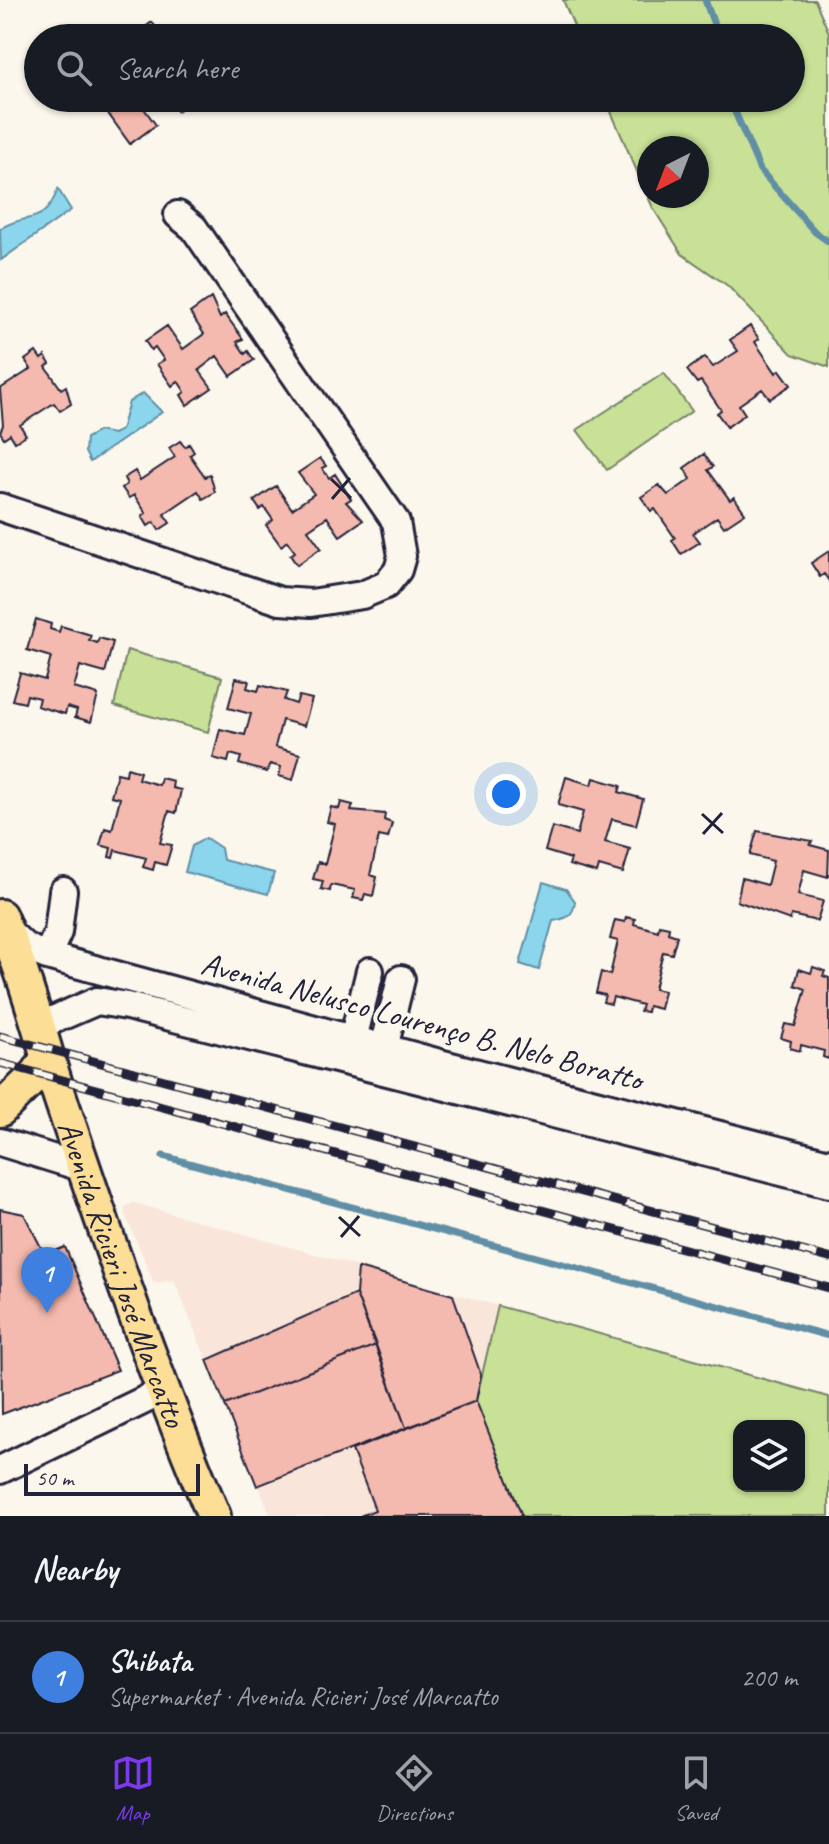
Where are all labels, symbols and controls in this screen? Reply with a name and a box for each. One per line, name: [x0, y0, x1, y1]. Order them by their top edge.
search box: [24, 24, 805, 112]
icon: search: [52, 46, 96, 90]
text: Search here: [116, 49, 238, 87]
north arrow: [637, 136, 709, 208]
your location: [486, 774, 526, 814]
street label: Avenida Nelusco Lourenço B. Nelo Boratto: [197, 943, 650, 1101]
street label: Avenida Ricieri José Marcatto: [48, 1115, 196, 1434]
pin: 1: [21, 1247, 73, 1313]
map controls: [733, 1420, 805, 1492]
button: layers: [733, 1420, 805, 1492]
scale bar: [24, 1460, 200, 1496]
text: 50 m: [36, 1464, 73, 1492]
text: Nearby: [32, 1547, 118, 1590]
text: Shibata: [108, 1642, 192, 1680]
text: 1: [52, 1661, 64, 1694]
text: 200 m: [741, 1661, 797, 1694]
text: Supermarket · Avenida Ricieri José Marcatto: [108, 1680, 498, 1713]
tab: Map: [111, 1751, 155, 1827]
tab: Directions: [376, 1751, 453, 1827]
tab: Saved: [674, 1751, 718, 1827]

